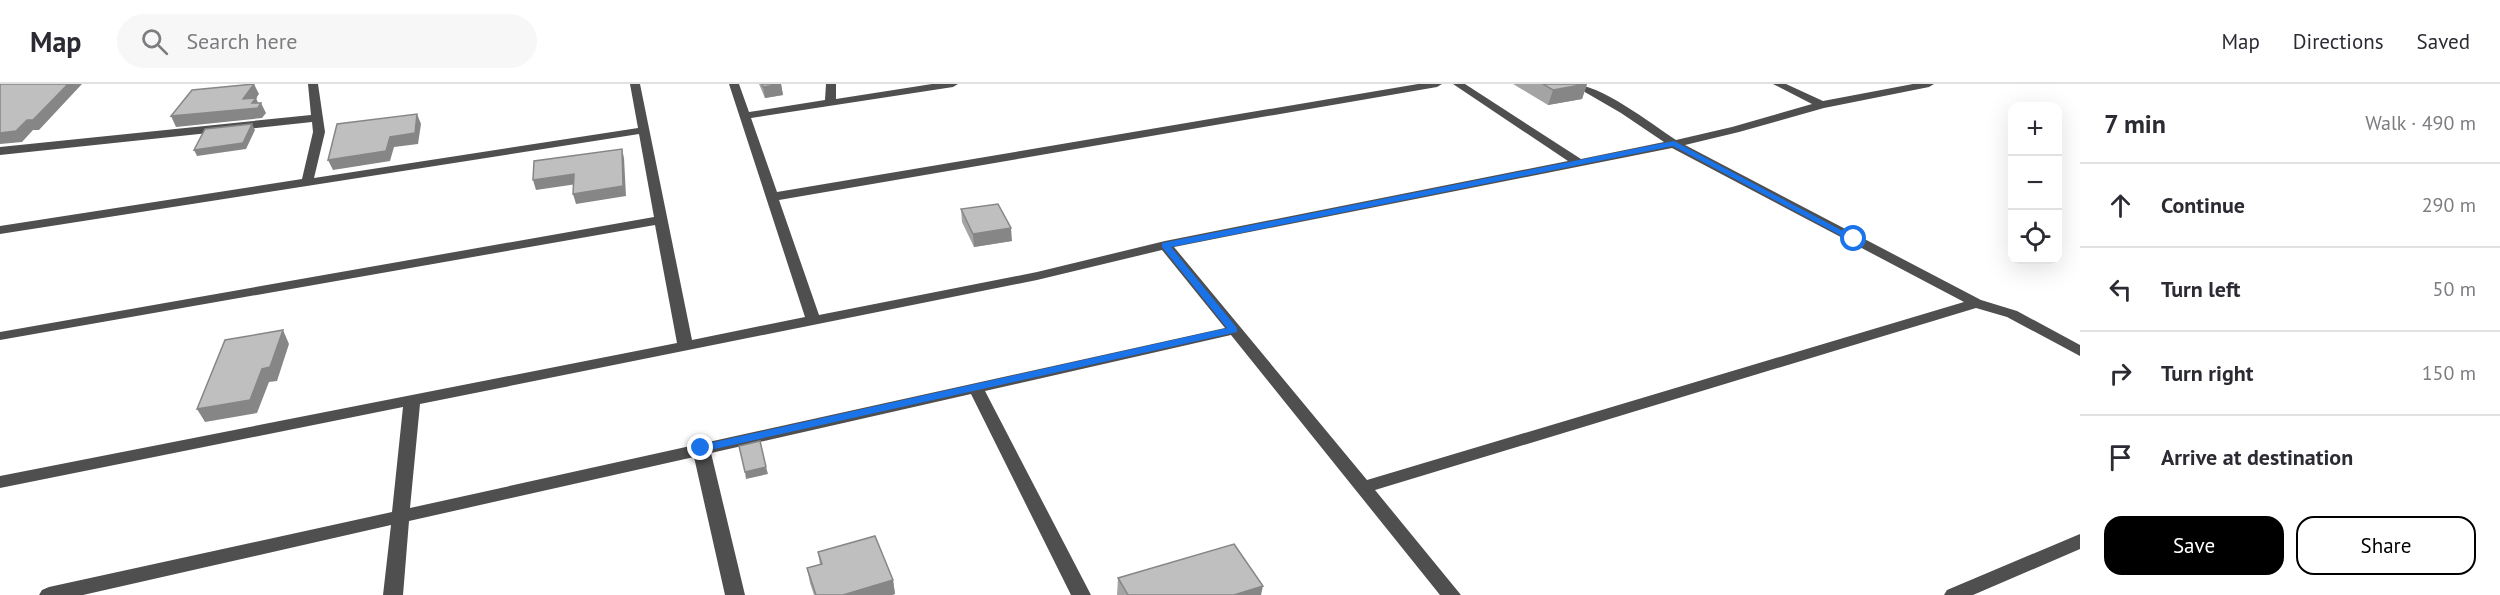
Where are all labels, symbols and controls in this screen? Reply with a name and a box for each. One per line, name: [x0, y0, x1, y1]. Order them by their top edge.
search box: [117, 14, 537, 68]
text: Map: [30, 23, 81, 60]
icon: search: [138, 25, 171, 58]
text: Search here: [186, 27, 297, 55]
text: Map: [2221, 28, 2260, 55]
text: Directions: [2293, 28, 2384, 55]
text: Saved: [2417, 28, 2470, 55]
map controls: [2008, 102, 2062, 264]
button: +: [2008, 102, 2062, 156]
text: 7 min: [2104, 107, 2166, 140]
text: Walk · 490 m: [2365, 110, 2476, 136]
button: −: [2008, 156, 2062, 210]
icon: ahead: [2104, 189, 2137, 222]
text: Continue: [2161, 191, 2245, 219]
text: 290 m: [2422, 192, 2476, 218]
button: locate: [2008, 210, 2062, 264]
route start: [1840, 225, 1866, 251]
icon: left: [2104, 273, 2137, 306]
text: Turn left: [2161, 275, 2241, 303]
text: 50 m: [2433, 276, 2476, 302]
icon: right: [2104, 357, 2137, 390]
text: Turn right: [2161, 359, 2253, 387]
text: 150 m: [2422, 360, 2476, 386]
route end: [687, 434, 713, 460]
icon: arrive: [2104, 441, 2137, 474]
text: Arrive at destination: [2161, 443, 2353, 471]
button: Save: [2104, 516, 2284, 575]
button: Share: [2296, 516, 2476, 575]

